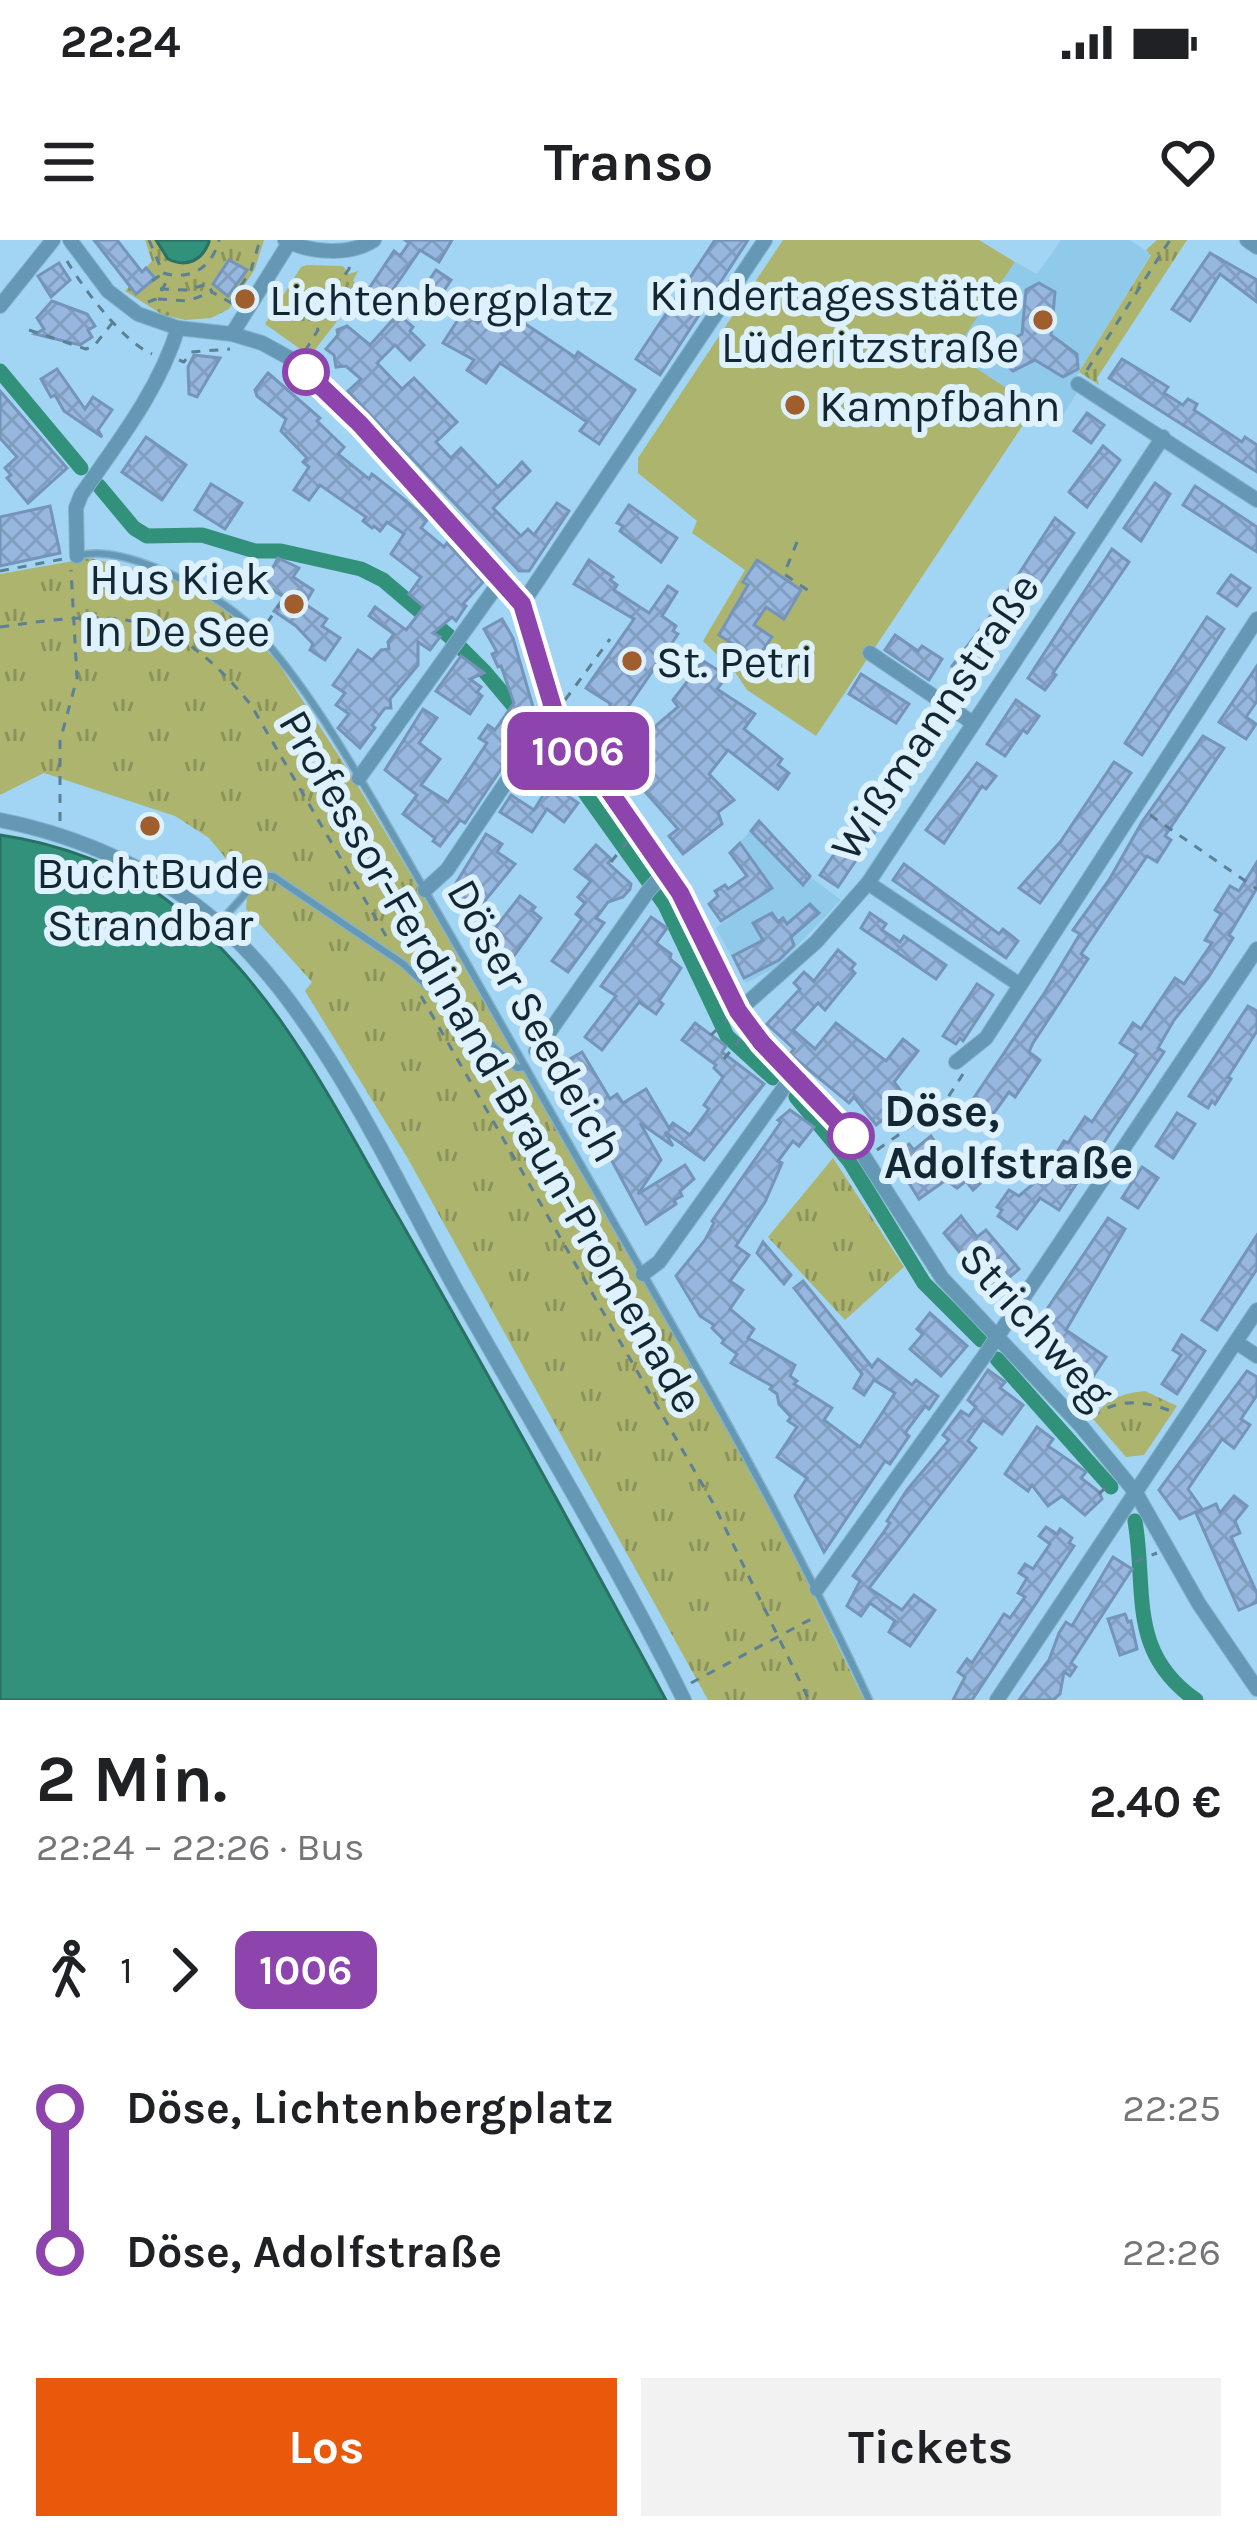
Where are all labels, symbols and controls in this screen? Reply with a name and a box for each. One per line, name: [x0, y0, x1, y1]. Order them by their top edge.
text: 22:24: [60, 16, 181, 68]
icon: menu: [36, 129, 102, 195]
icon: heart: [1155, 129, 1221, 195]
text: Transo: [544, 130, 713, 194]
place label: Kindertagesstätte Lüderitzstraße: [649, 269, 1019, 373]
place label: Lichtenbergplatz: [269, 274, 614, 327]
marker: Lichtenbergplatz: [232, 286, 258, 312]
marker: Kindertagesstätte Lüderitzstraße: [1030, 307, 1056, 333]
unlabelled marker: [284, 350, 328, 394]
place label: Kampfbahn: [819, 380, 1061, 432]
marker: Kampfbahn: [782, 392, 808, 418]
place label: Hus Kiek In De See: [83, 553, 270, 657]
street label: Wißmannstraße: [820, 563, 1050, 870]
marker: Hus Kiek In De See: [281, 591, 307, 617]
place label: St. Petri: [656, 636, 813, 688]
marker: St. Petri: [619, 648, 645, 674]
street label: Professor-Ferdinand-Braun-Promenade: [268, 701, 714, 1422]
line badge: 1006: [494, 712, 662, 790]
text: 1006: [531, 726, 625, 776]
marker: BuchtBude Strandbar: [137, 813, 163, 839]
place label: BuchtBude Strandbar: [36, 847, 264, 951]
street label: Döser Seedeich: [436, 870, 634, 1171]
place label: Döse, Adolfstraße: [884, 1085, 1133, 1189]
marker: Döse, Adolfstraße: [829, 1114, 873, 1158]
street label: Strichweg: [948, 1232, 1124, 1420]
text: 2 Min.: [36, 1740, 227, 1818]
text: 2.40 €: [1089, 1776, 1221, 1828]
text: 22:24 – 22:26 · Bus: [36, 1824, 364, 1870]
icon: walk: [36, 1937, 102, 2003]
icon: forward: [151, 1937, 217, 2003]
text: 1006: [259, 1945, 353, 1995]
text: 1: [120, 1947, 133, 1993]
text: Döse, Lichtenbergplatz: [126, 2082, 614, 2134]
text: 22:25: [1122, 2085, 1221, 2131]
text: Döse, Adolfstraße: [126, 2226, 502, 2278]
text: 22:26: [1122, 2229, 1221, 2275]
button: Los: [36, 2378, 617, 2516]
button: Tickets: [641, 2378, 1221, 2516]

